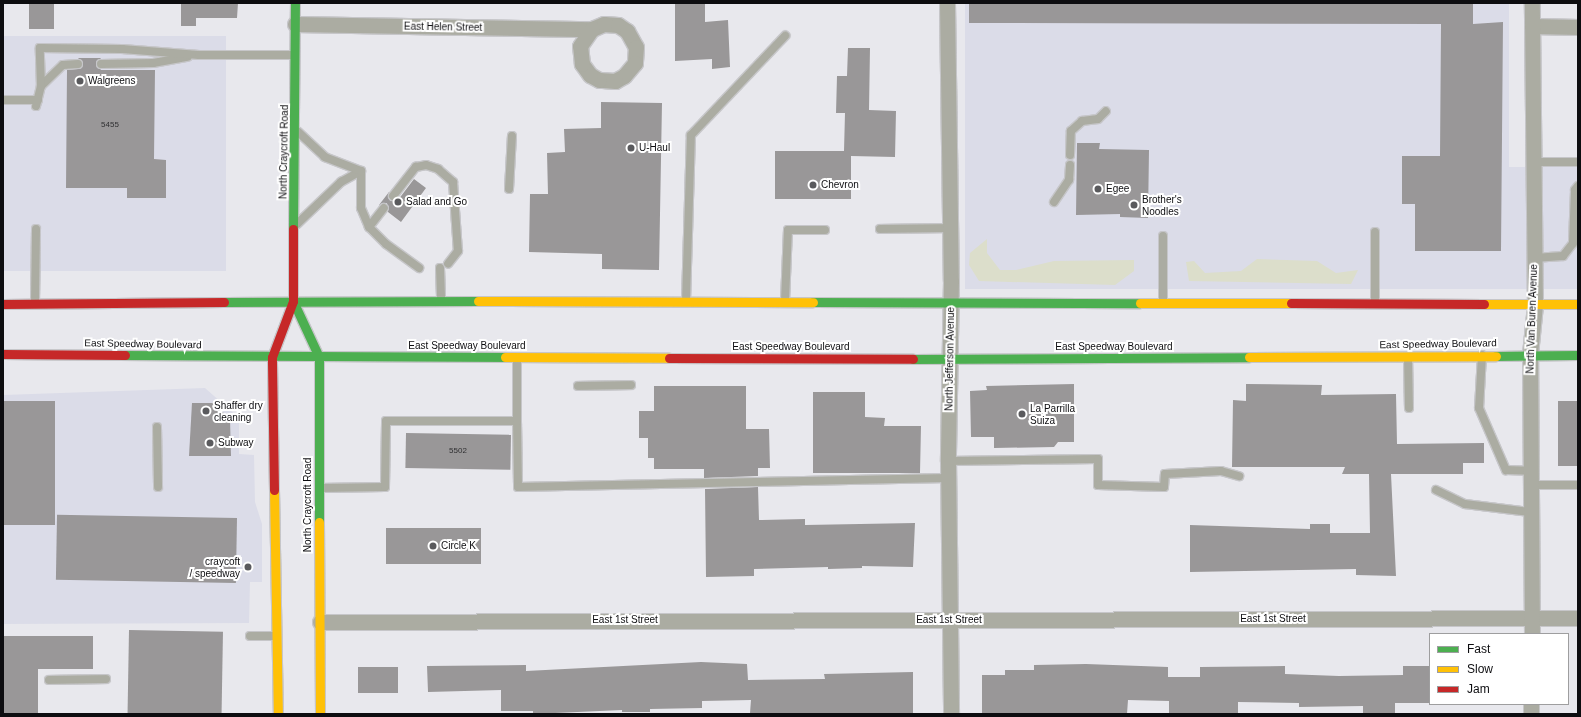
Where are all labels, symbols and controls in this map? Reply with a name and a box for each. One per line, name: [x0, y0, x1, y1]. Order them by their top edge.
street label: East Helen Street: [404, 20, 482, 34]
place label: Walgreens: [88, 75, 135, 87]
marker: Walgreens: [75, 76, 85, 86]
street label: North Craycroft Road: [277, 105, 291, 199]
house number: 5455: [101, 120, 119, 130]
place label: U-Haul: [639, 142, 670, 154]
marker: U-Haul: [626, 143, 636, 153]
place label: Chevron: [821, 179, 859, 191]
marker: Chevron: [808, 180, 818, 190]
place label: Egee: [1106, 183, 1129, 195]
marker: Egee: [1093, 184, 1103, 194]
place label: Brother's Noodles: [1142, 193, 1182, 216]
place label: Salad and Go: [406, 196, 467, 208]
marker: Salad and Go: [393, 197, 403, 207]
marker: Brother's Noodles: [1129, 200, 1139, 210]
street label: North Van Buren Avenue: [1524, 264, 1540, 374]
street label: North Jefferson Avenue: [943, 307, 957, 411]
street label: East Speedway Boulevard: [84, 337, 202, 351]
street label: East Speedway Boulevard: [1379, 337, 1497, 351]
street label: East Speedway Boulevard: [408, 340, 526, 352]
street label: East Speedway Boulevard: [732, 341, 850, 353]
street label: East Speedway Boulevard: [1055, 341, 1173, 353]
place label: Shaffer dry cleaning: [214, 399, 263, 422]
place label: La Parrilla Suiza: [1030, 402, 1075, 426]
marker: Shaffer dry cleaning: [201, 406, 211, 416]
marker: La Parrilla Suiza: [1017, 409, 1027, 419]
place label: Subway: [218, 437, 254, 449]
marker: Subway: [205, 438, 215, 448]
house number: 5502: [449, 446, 467, 456]
street label: North Craycroft Road: [302, 458, 314, 552]
place label: Circle K: [441, 540, 476, 552]
marker: Circle K: [428, 541, 438, 551]
place label: craycoft / speedway: [189, 555, 240, 578]
marker: craycoft / speedway: [243, 562, 253, 572]
street label: East 1st Street: [1240, 613, 1306, 625]
street label: East 1st Street: [592, 614, 658, 626]
street label: East 1st Street: [916, 614, 982, 626]
legend: [1429, 633, 1569, 705]
text: Fast: [1467, 642, 1490, 656]
text: Slow: [1467, 662, 1493, 676]
text: Jam: [1467, 682, 1490, 696]

